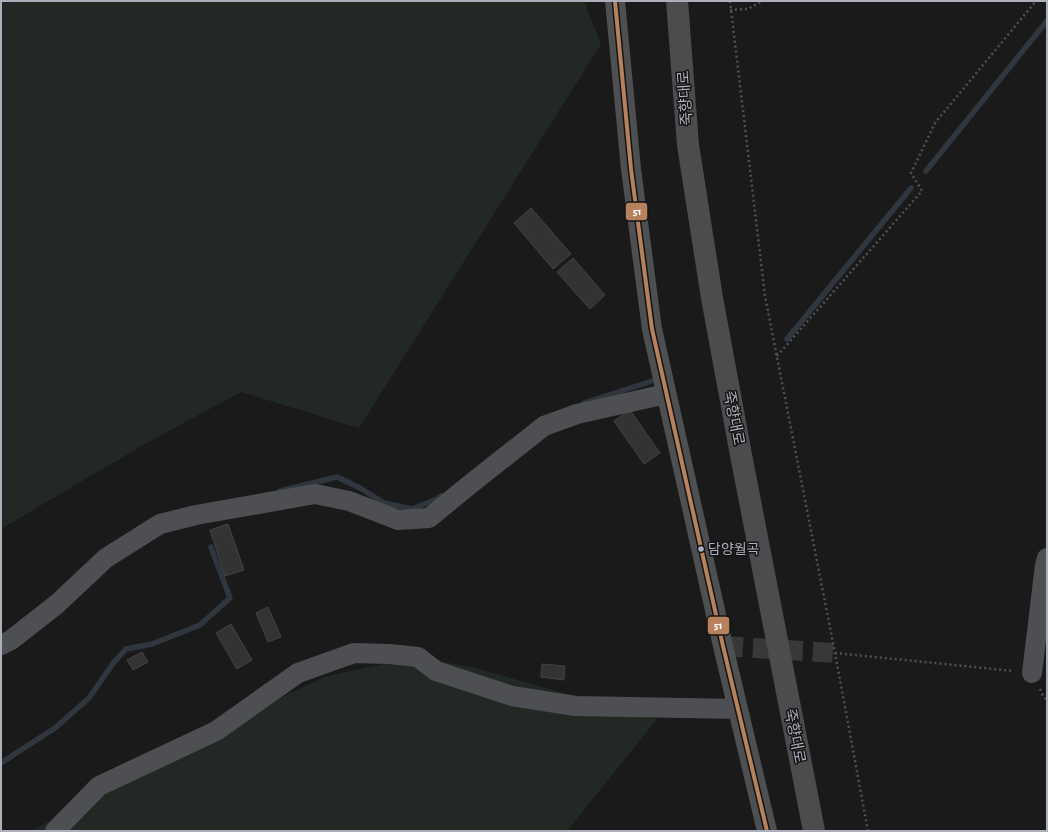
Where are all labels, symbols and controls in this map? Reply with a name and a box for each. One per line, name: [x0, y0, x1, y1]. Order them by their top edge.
street label: 죽향대로: [675, 70, 695, 126]
line badge: 51: [625, 202, 648, 221]
text: 51: [633, 206, 641, 217]
street label: 죽향대로: [721, 389, 747, 447]
place label: 담양월곡: [708, 542, 760, 557]
marker: 담양월곡: [696, 544, 706, 554]
line badge: 51: [707, 616, 730, 635]
text: 51: [714, 620, 722, 631]
street label: 죽향대로: [782, 707, 808, 765]

